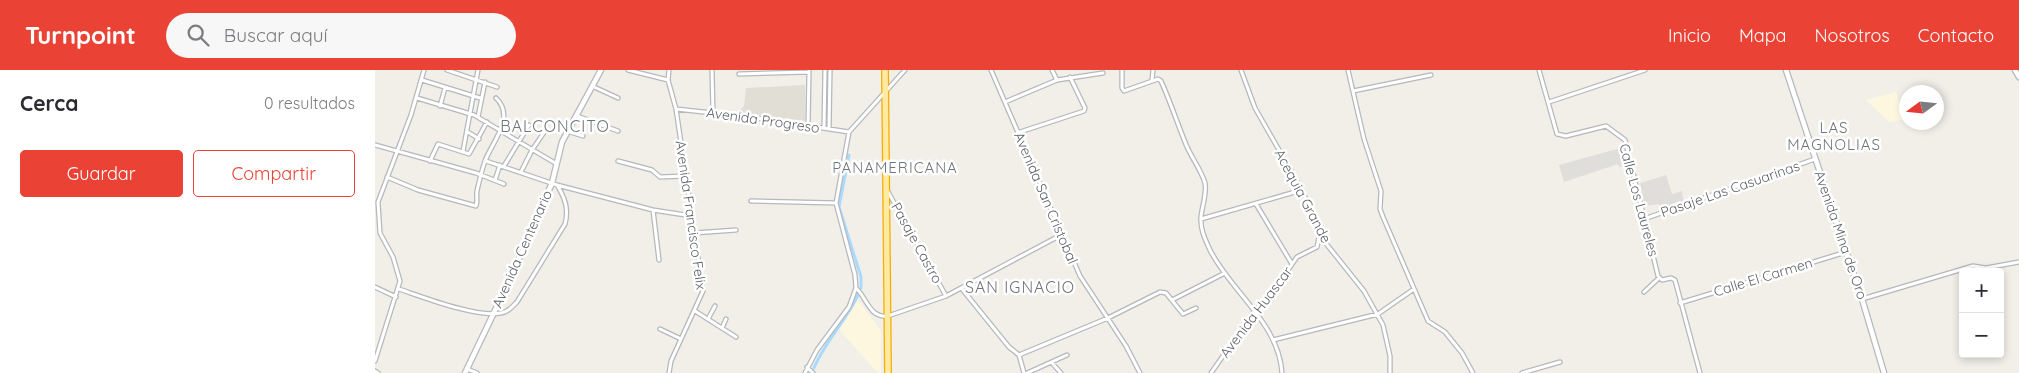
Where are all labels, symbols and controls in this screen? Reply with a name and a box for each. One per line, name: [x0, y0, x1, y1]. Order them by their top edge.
search box: [166, 13, 516, 58]
text: Turnpoint: [25, 20, 136, 50]
icon: search: [184, 21, 212, 49]
text: Buscar aquí: [224, 23, 328, 47]
text: Inicio: [1668, 24, 1711, 47]
text: Mapa: [1739, 24, 1787, 47]
text: Nosotros: [1815, 24, 1890, 47]
text: Contacto: [1918, 24, 1994, 47]
north arrow: [1899, 85, 1944, 130]
text: Cerca: [20, 90, 78, 116]
text: 0 resultados: [264, 93, 355, 113]
street label: Avenida Progreso: [705, 103, 821, 137]
district label: BALCONCITO: [500, 116, 610, 136]
district label: LAS MAGNOLIAS: [1787, 118, 1881, 154]
street label: Avenida San Cristobal: [1010, 129, 1082, 267]
street label: Avenida Francisco Felix: [672, 139, 710, 291]
street label: Calle Los Laureles: [1615, 142, 1663, 258]
street label: Acequia Grande: [1271, 146, 1335, 246]
button: Guardar: [20, 150, 183, 197]
button: Compartir: [193, 150, 355, 197]
street label: Pasaje Las Casuarinas: [1658, 157, 1802, 221]
district label: PANAMERICANA: [832, 158, 958, 177]
street label: Avenida Mina de Oro: [1810, 168, 1872, 302]
street label: Avenida Centenario: [488, 187, 556, 311]
street label: Pasaje Castro: [887, 199, 947, 287]
street label: Calle El Carmen: [1711, 253, 1815, 301]
street label: Avenida Huascar: [1216, 262, 1297, 361]
map controls: [1959, 268, 2004, 358]
button: +: [1959, 268, 2004, 313]
district label: SAN IGNACIO: [965, 277, 1075, 297]
button: −: [1959, 313, 2004, 358]

